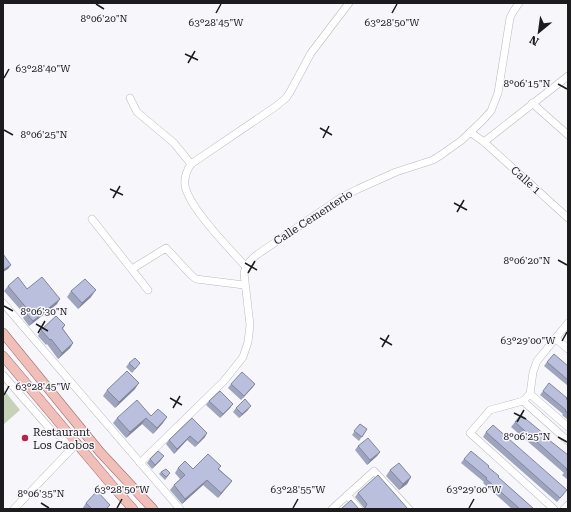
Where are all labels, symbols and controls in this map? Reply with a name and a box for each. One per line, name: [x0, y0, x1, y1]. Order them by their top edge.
north arrow: [519, 12, 559, 52]
text: 8°06'20"N: [80, 13, 128, 24]
text: 63°28'45"W: [189, 17, 244, 28]
text: 63°28'50"W: [365, 17, 420, 28]
text: N: [527, 32, 541, 48]
text: 63°28'40"W: [16, 63, 71, 74]
text: 8°06'15"N: [503, 78, 551, 89]
text: 8°06'25"N: [20, 129, 68, 140]
street label: Calle 1: [508, 164, 543, 197]
street label: Calle Cementerio: [271, 187, 355, 248]
text: 8°06'20"N: [503, 255, 551, 266]
text: 8°06'30"N: [20, 306, 68, 317]
text: 63°29'00"W: [501, 335, 556, 346]
text: 63°28'45"W: [16, 381, 71, 392]
place label: Restaurant Los Caobos: [33, 426, 94, 452]
text: 8°06'25"N: [503, 431, 551, 442]
marker: Restaurant Los Caobos: [20, 433, 30, 443]
text: 63°28'50"W: [95, 484, 150, 495]
text: 63°28'55"W: [271, 484, 326, 495]
text: 63°29'00"W: [447, 484, 502, 495]
text: 8°06'35"N: [17, 488, 65, 499]

